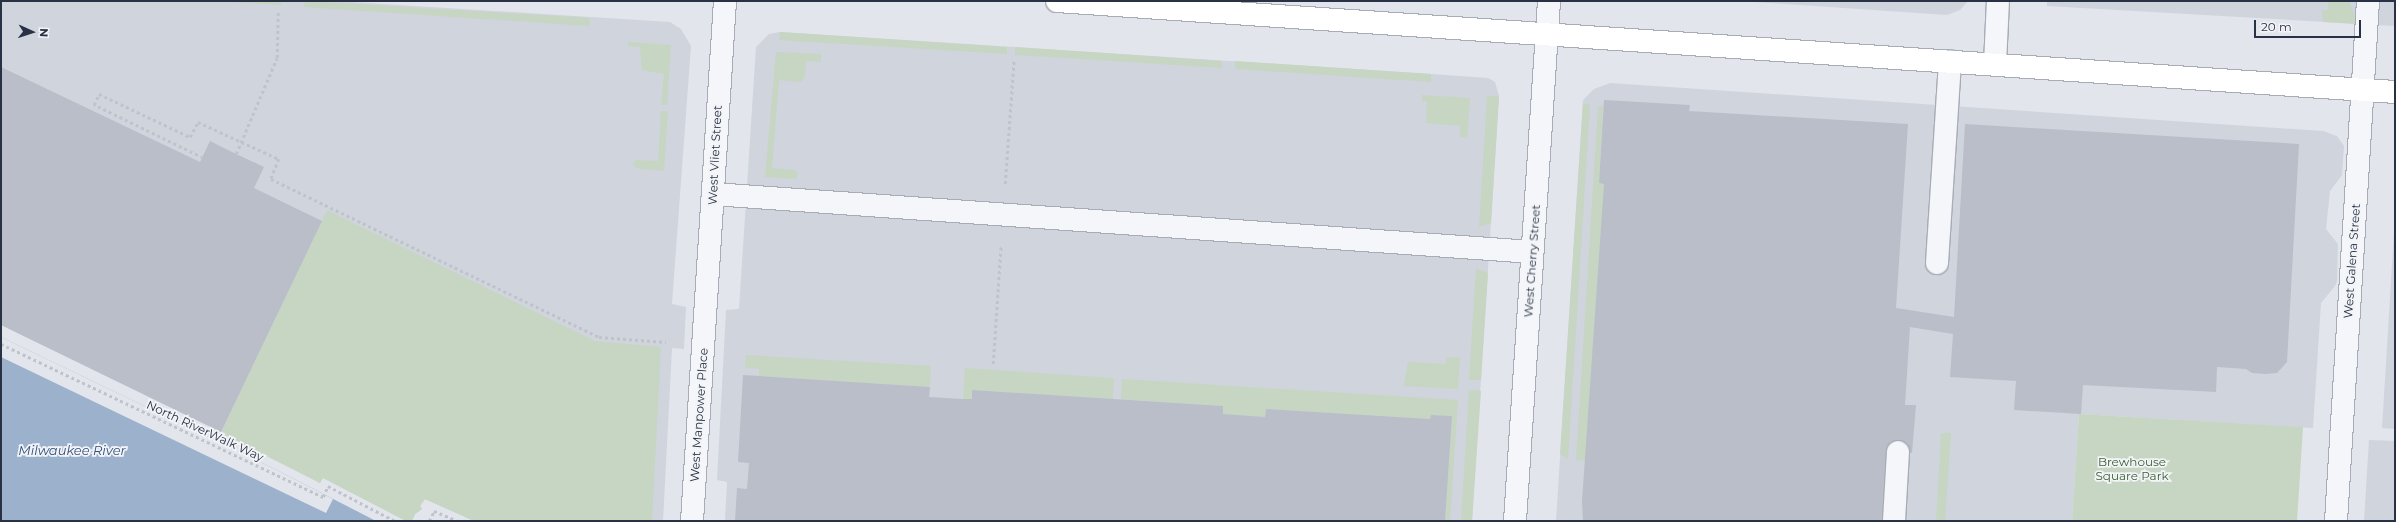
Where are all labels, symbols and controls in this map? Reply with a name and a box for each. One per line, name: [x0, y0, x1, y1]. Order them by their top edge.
north arrow: [12, 12, 52, 52]
scale bar: [2256, 12, 2363, 38]
text: 20 m: [2261, 19, 2292, 34]
text: N: [37, 28, 51, 37]
street label: West Vliet Street: [705, 105, 725, 205]
street label: West Galena Street: [2341, 203, 2363, 319]
street label: West Cherry Street: [1521, 204, 1543, 318]
street label: West Manpower Place: [687, 348, 711, 482]
street label: North RiverWalk Way: [144, 397, 266, 465]
water label: Milwaukee River: [18, 442, 126, 458]
park label: Brewhouse Square Park: [2095, 455, 2169, 483]

